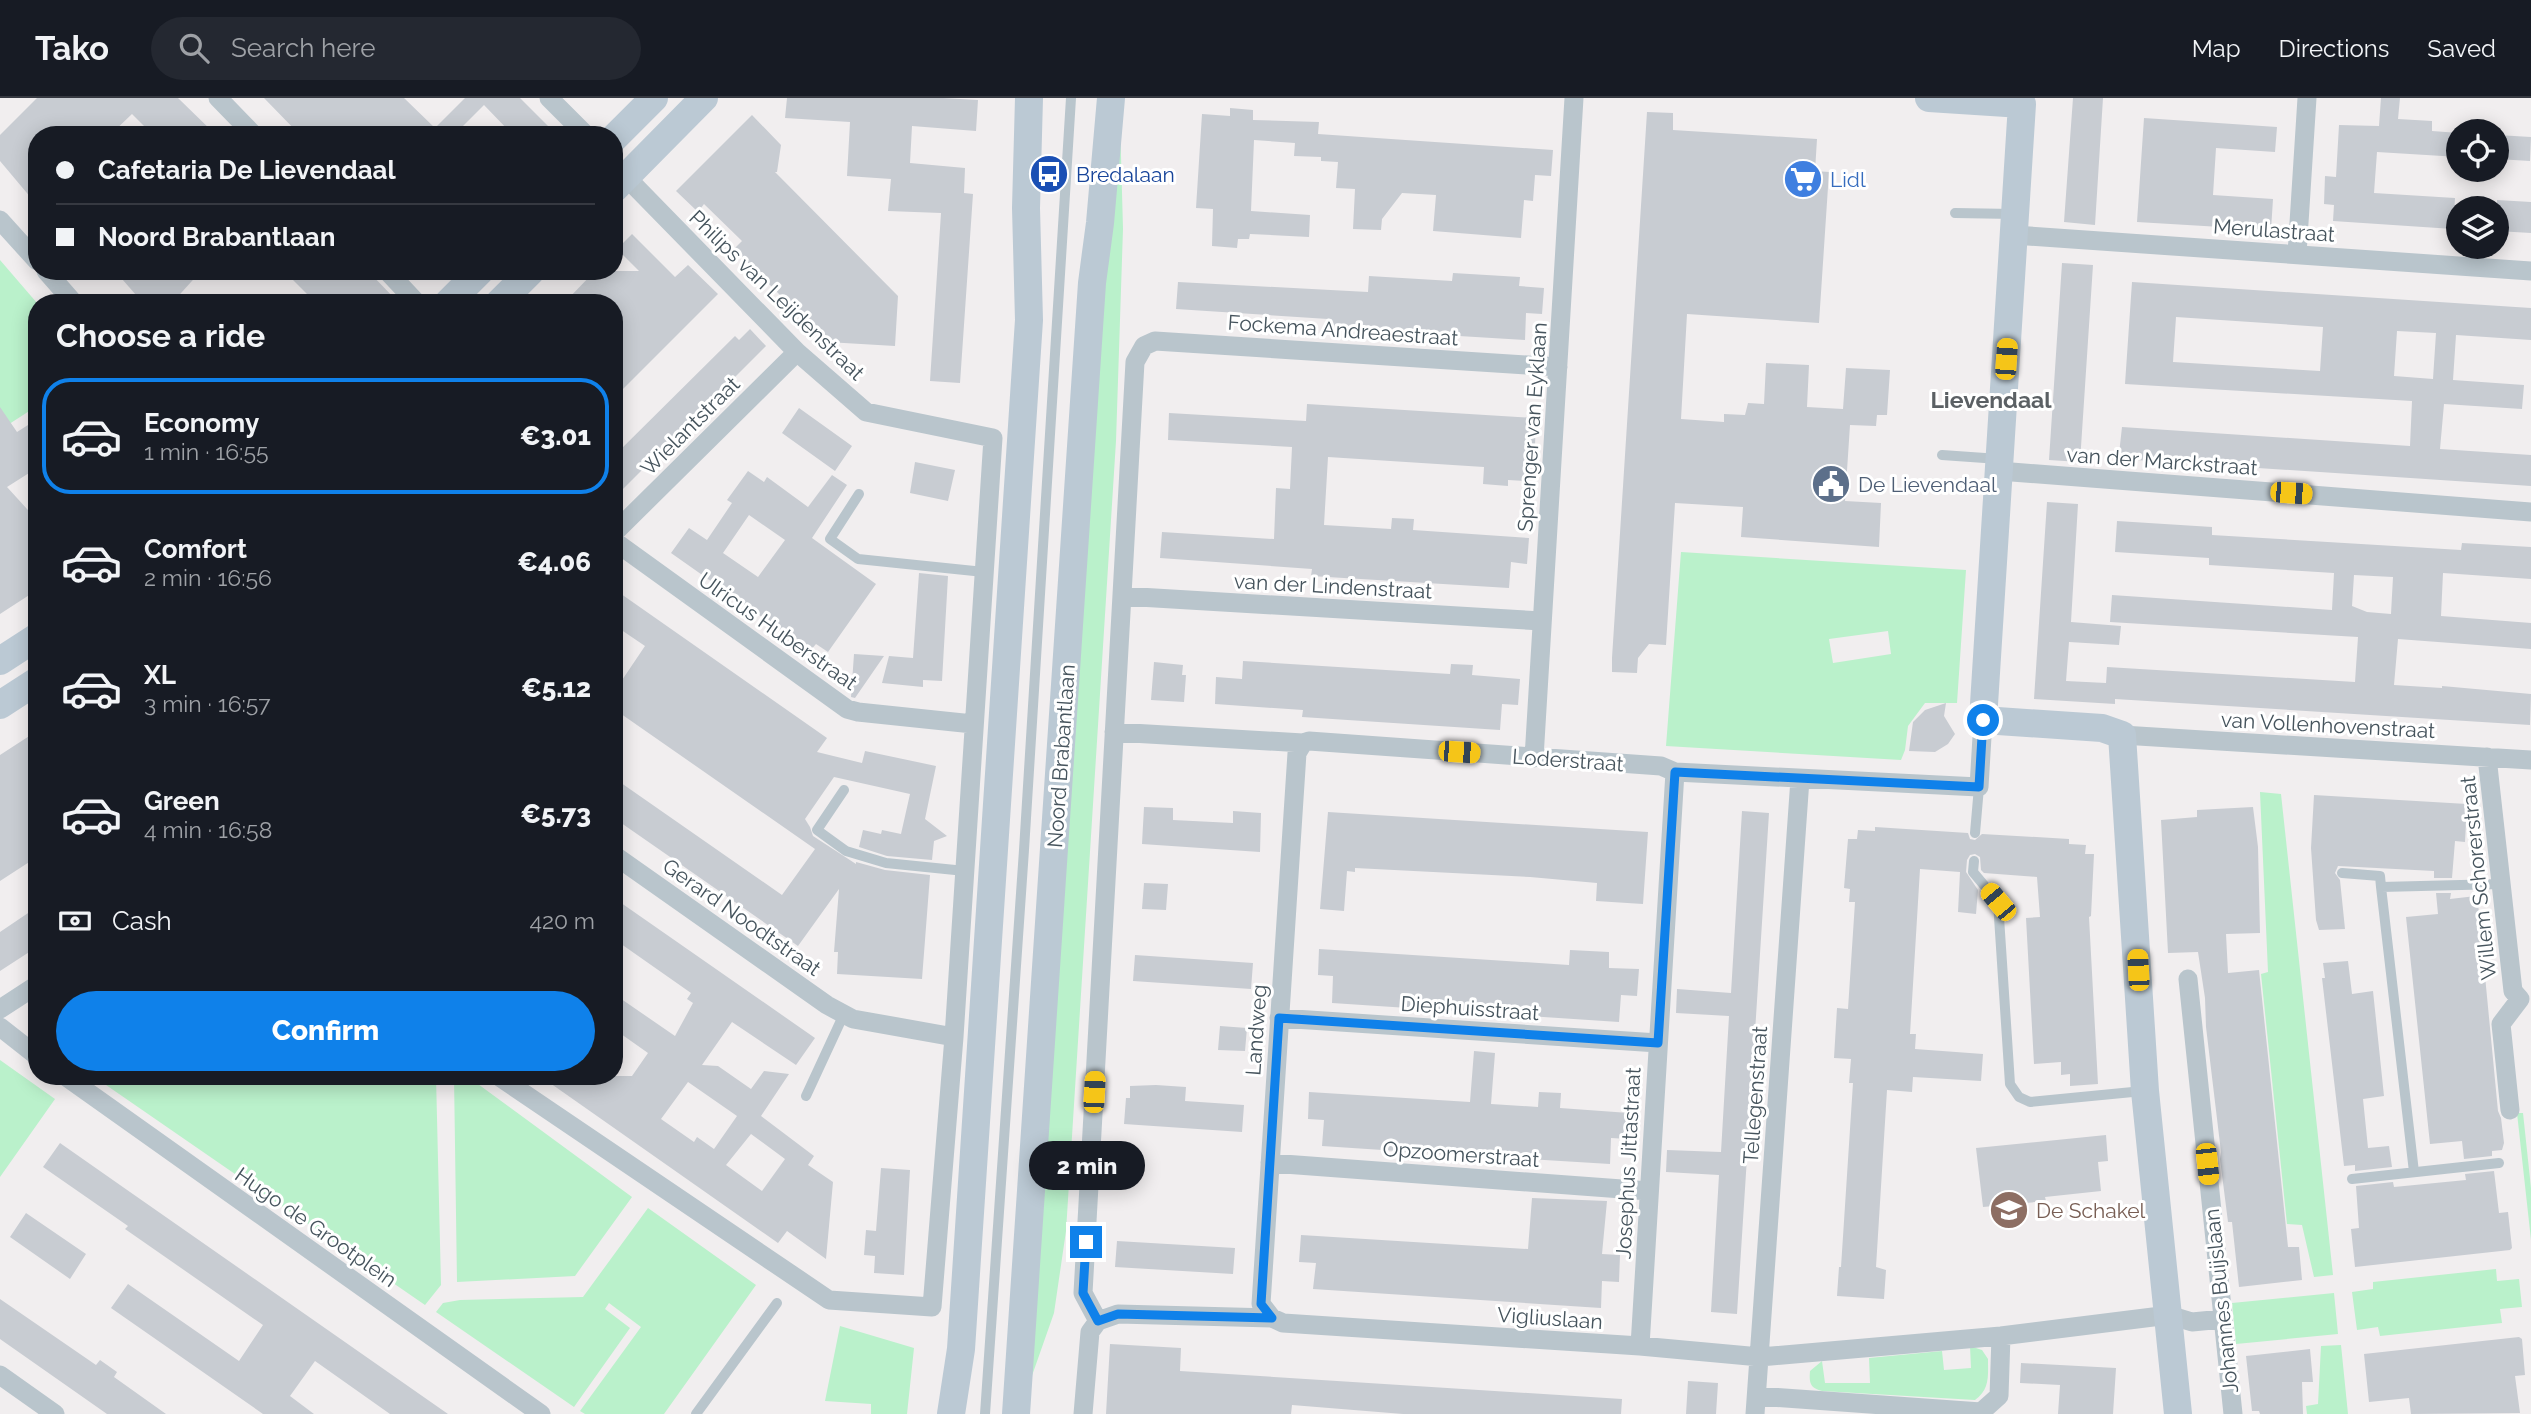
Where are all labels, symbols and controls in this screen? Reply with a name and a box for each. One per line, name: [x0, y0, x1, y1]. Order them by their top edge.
search box: [151, 17, 641, 80]
text: Tako: [35, 29, 109, 68]
icon: search: [175, 29, 213, 67]
text: Search here: [231, 33, 375, 63]
text: Map: [2192, 34, 2241, 63]
text: Directions: [2279, 34, 2389, 63]
text: Saved: [2427, 34, 2496, 63]
map controls: [2446, 119, 2509, 259]
button: locate: [2446, 119, 2509, 182]
bus stop icon: Bredalaan: [1028, 153, 1070, 195]
text: Cafetaria De Lievendaal: [98, 155, 396, 185]
supermarket icon: Lidl: [1782, 158, 1824, 200]
place label: Bredalaan: [1076, 162, 1175, 187]
place label: Lidl: [1830, 167, 1866, 192]
button: layers: [2446, 196, 2509, 259]
street label: Philips van Leijdenstraat: [684, 205, 870, 385]
street label: Merulastraat: [2212, 213, 2336, 247]
text: Noord Brabantlaan: [98, 222, 335, 252]
street label: Fockema Andreaestraat: [1227, 309, 1459, 351]
text: Choose a ride: [56, 317, 265, 354]
street label: Sprenger van Eyklaan: [1512, 321, 1552, 533]
car: [1995, 337, 2018, 381]
street label: Wielantstraat: [635, 371, 745, 481]
district label: Lievendaal: [1930, 386, 2052, 413]
icon: car: [60, 405, 123, 468]
text: Economy: [144, 408, 259, 438]
text: €3.01: [520, 421, 591, 451]
text: 1 min · 16:55: [144, 438, 268, 465]
street label: van der Marckstraat: [2066, 442, 2258, 480]
public building icon: De Lievendaal: [1810, 463, 1852, 505]
place label: De Lievendaal: [1858, 472, 1997, 497]
car: [2270, 481, 2313, 505]
icon: car: [60, 531, 123, 594]
text: Comfort: [144, 534, 247, 564]
text: €4.06: [517, 547, 591, 577]
text: 2 min · 16:56: [144, 564, 272, 591]
street label: Ulricus Huberstraat: [694, 567, 862, 695]
street label: van der Lindenstraat: [1233, 568, 1433, 604]
icon: car: [60, 657, 123, 720]
text: XL: [144, 660, 176, 690]
street label: Noord Brabantlaan: [1042, 664, 1080, 848]
text: €5.12: [521, 673, 591, 703]
text: 3 min · 16:57: [144, 690, 271, 717]
route start: [1967, 704, 1999, 736]
street label: van Vollenhovenstraat: [2220, 707, 2436, 743]
car: [1438, 740, 1481, 764]
street label: Loderstraat: [1511, 744, 1625, 776]
street label: Willem Schorerstraat: [2455, 775, 2501, 981]
icon: car: [60, 783, 123, 846]
text: Green: [144, 786, 220, 816]
text: €5.73: [520, 799, 591, 829]
text: 4 min · 16:58: [144, 816, 272, 843]
street label: Gerard Noodtstraat: [658, 853, 826, 981]
car: [1977, 879, 2020, 925]
icon: cash: [56, 902, 94, 940]
text: Cash: [112, 906, 172, 936]
text: 420 m: [529, 907, 595, 934]
car: [2127, 948, 2150, 992]
street label: Landweg: [1240, 984, 1272, 1076]
button: Confirm: [56, 991, 595, 1071]
street label: Diephuisstraat: [1400, 991, 1540, 1025]
street label: Tellegenstraat: [1738, 1025, 1772, 1165]
street label: Josephus Jittastraat: [1610, 1066, 1646, 1260]
car: [1083, 1070, 1106, 1114]
street label: Opzoomerstraat: [1382, 1136, 1540, 1172]
callout: 2 min: [1028, 1140, 1144, 1190]
car: [2195, 1142, 2220, 1186]
text: 2 min: [1057, 1152, 1117, 1179]
street label: Hugo de Grootplein: [230, 1162, 402, 1292]
school or university icon: De Schakel: [1988, 1189, 2030, 1231]
place label: De Schakel: [2036, 1198, 2146, 1223]
street label: Johannes Buijslaan: [2199, 1208, 2243, 1394]
route end: [1070, 1226, 1102, 1258]
street label: Vigliuslaan: [1496, 1302, 1604, 1334]

